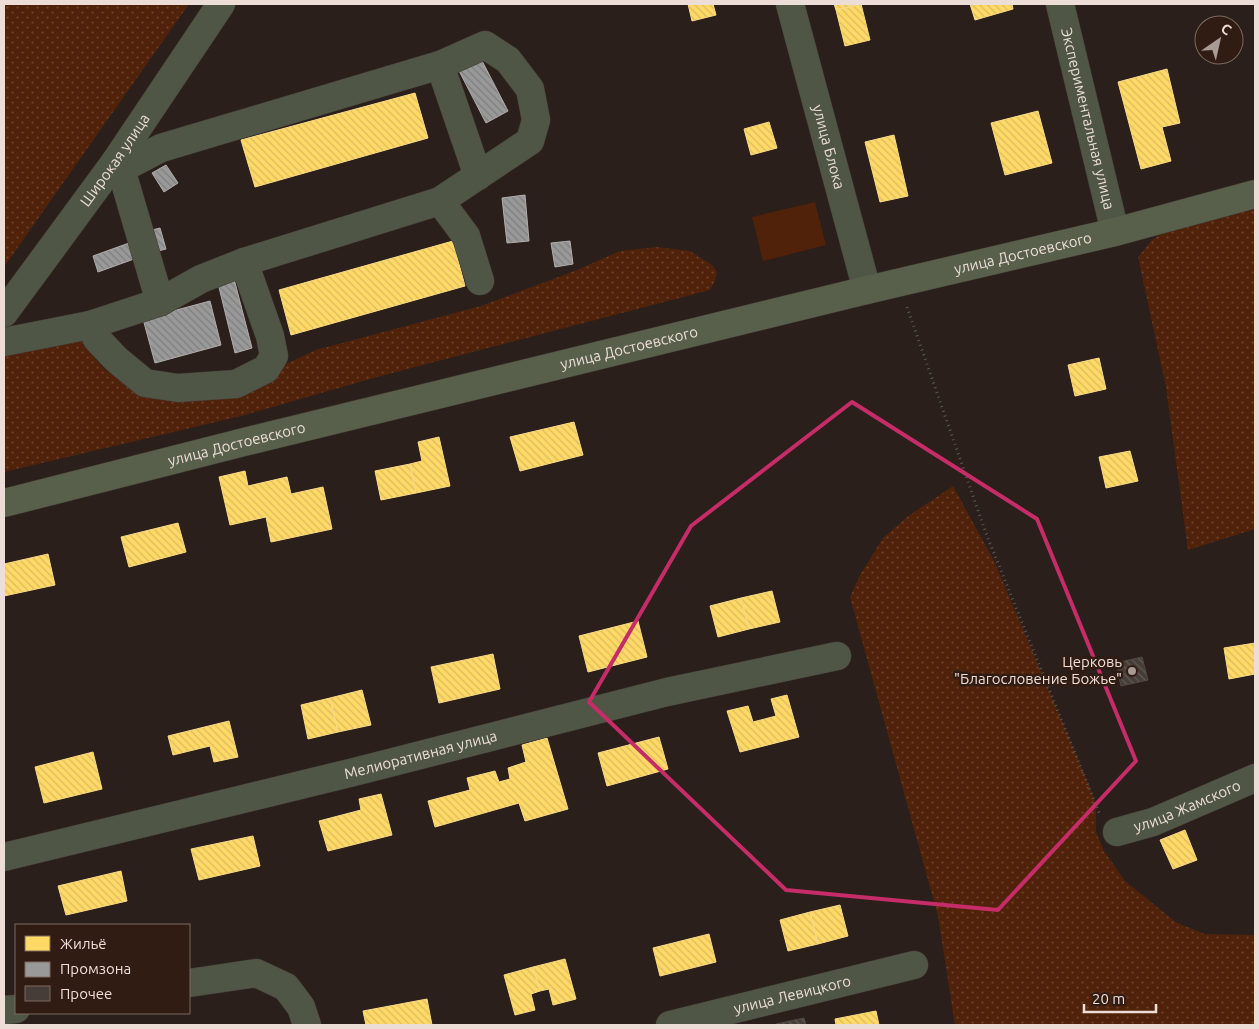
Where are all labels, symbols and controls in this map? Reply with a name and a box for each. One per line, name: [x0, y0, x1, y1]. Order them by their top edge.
north arrow: [1194, 15, 1244, 65]
text: С: [1218, 20, 1234, 38]
street label: Экспериментальная улица: [1058, 26, 1118, 211]
street label: улица Блока: [809, 103, 848, 191]
street label: Широкая улица: [76, 110, 153, 209]
street label: улица Достоевского: [952, 229, 1093, 277]
street label: улица Достоевского: [558, 323, 699, 373]
street label: улица Достоевского: [166, 418, 307, 469]
place label: Церковь "Благословение Божье": [954, 653, 1122, 687]
marker: Церковь "Благословение Божье": [1126, 665, 1138, 677]
street label: Мелиоративная улица: [342, 727, 499, 782]
street label: улица Жамского: [1132, 776, 1243, 835]
legend: [15, 924, 190, 1014]
text: Жильё: [60, 935, 107, 952]
text: Промзона: [60, 960, 131, 977]
street label: улица Левицкого: [732, 972, 853, 1017]
scale bar: [1084, 982, 1156, 1014]
text: Прочее: [60, 985, 112, 1002]
text: 20 m: [1092, 990, 1125, 1007]

